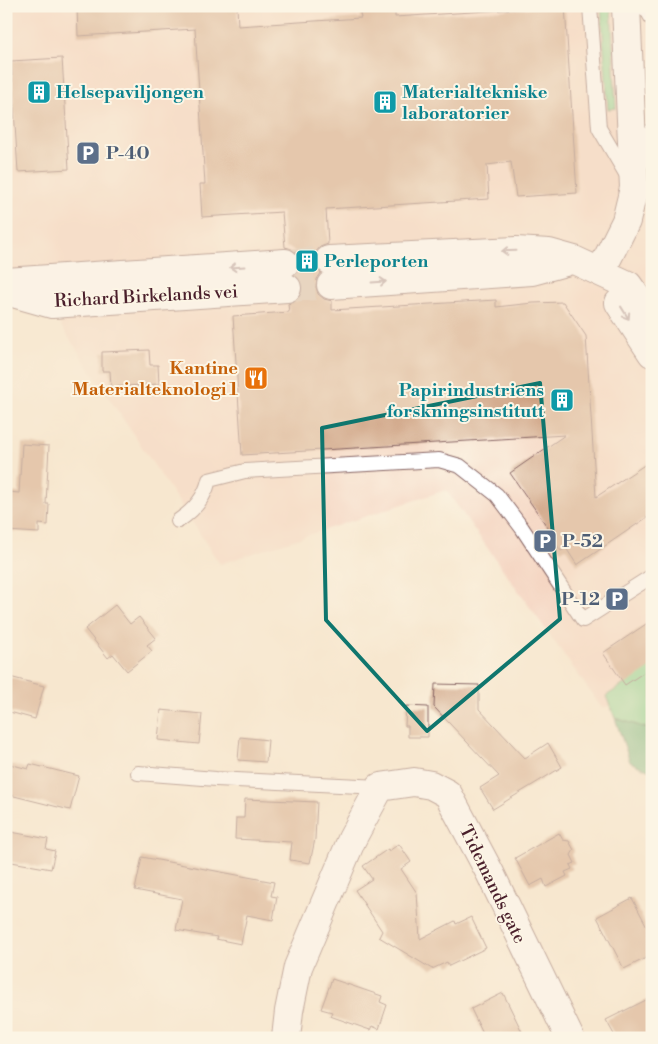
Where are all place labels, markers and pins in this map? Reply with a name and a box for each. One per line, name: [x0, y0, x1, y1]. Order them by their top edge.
building icon: Helsepaviljongen: [26, 79, 52, 105]
place label: Helsepaviljongen: [56, 81, 204, 104]
place label: Materialtekniske laboratorier: [402, 81, 548, 125]
building icon: Materialtekniske laboratorier: [372, 89, 398, 115]
parking icon: P-40: [75, 140, 101, 166]
place label: P-40: [106, 142, 150, 165]
building icon: Perleporten: [294, 248, 320, 274]
place label: Perleporten: [324, 250, 428, 273]
place label: Kantine Materialteknologi 1: [72, 357, 238, 401]
restaurant icon: Kantine Materialteknologi 1: [243, 365, 269, 391]
place label: Papirindustriens forskningsinstitutt: [387, 379, 545, 423]
building icon: Papirindustriens forskningsinstitutt: [549, 387, 575, 413]
parking icon: P-52: [532, 528, 558, 554]
place label: P-52: [562, 530, 603, 553]
parking icon: P-12: [604, 586, 630, 612]
place label: P-12: [561, 588, 600, 611]

